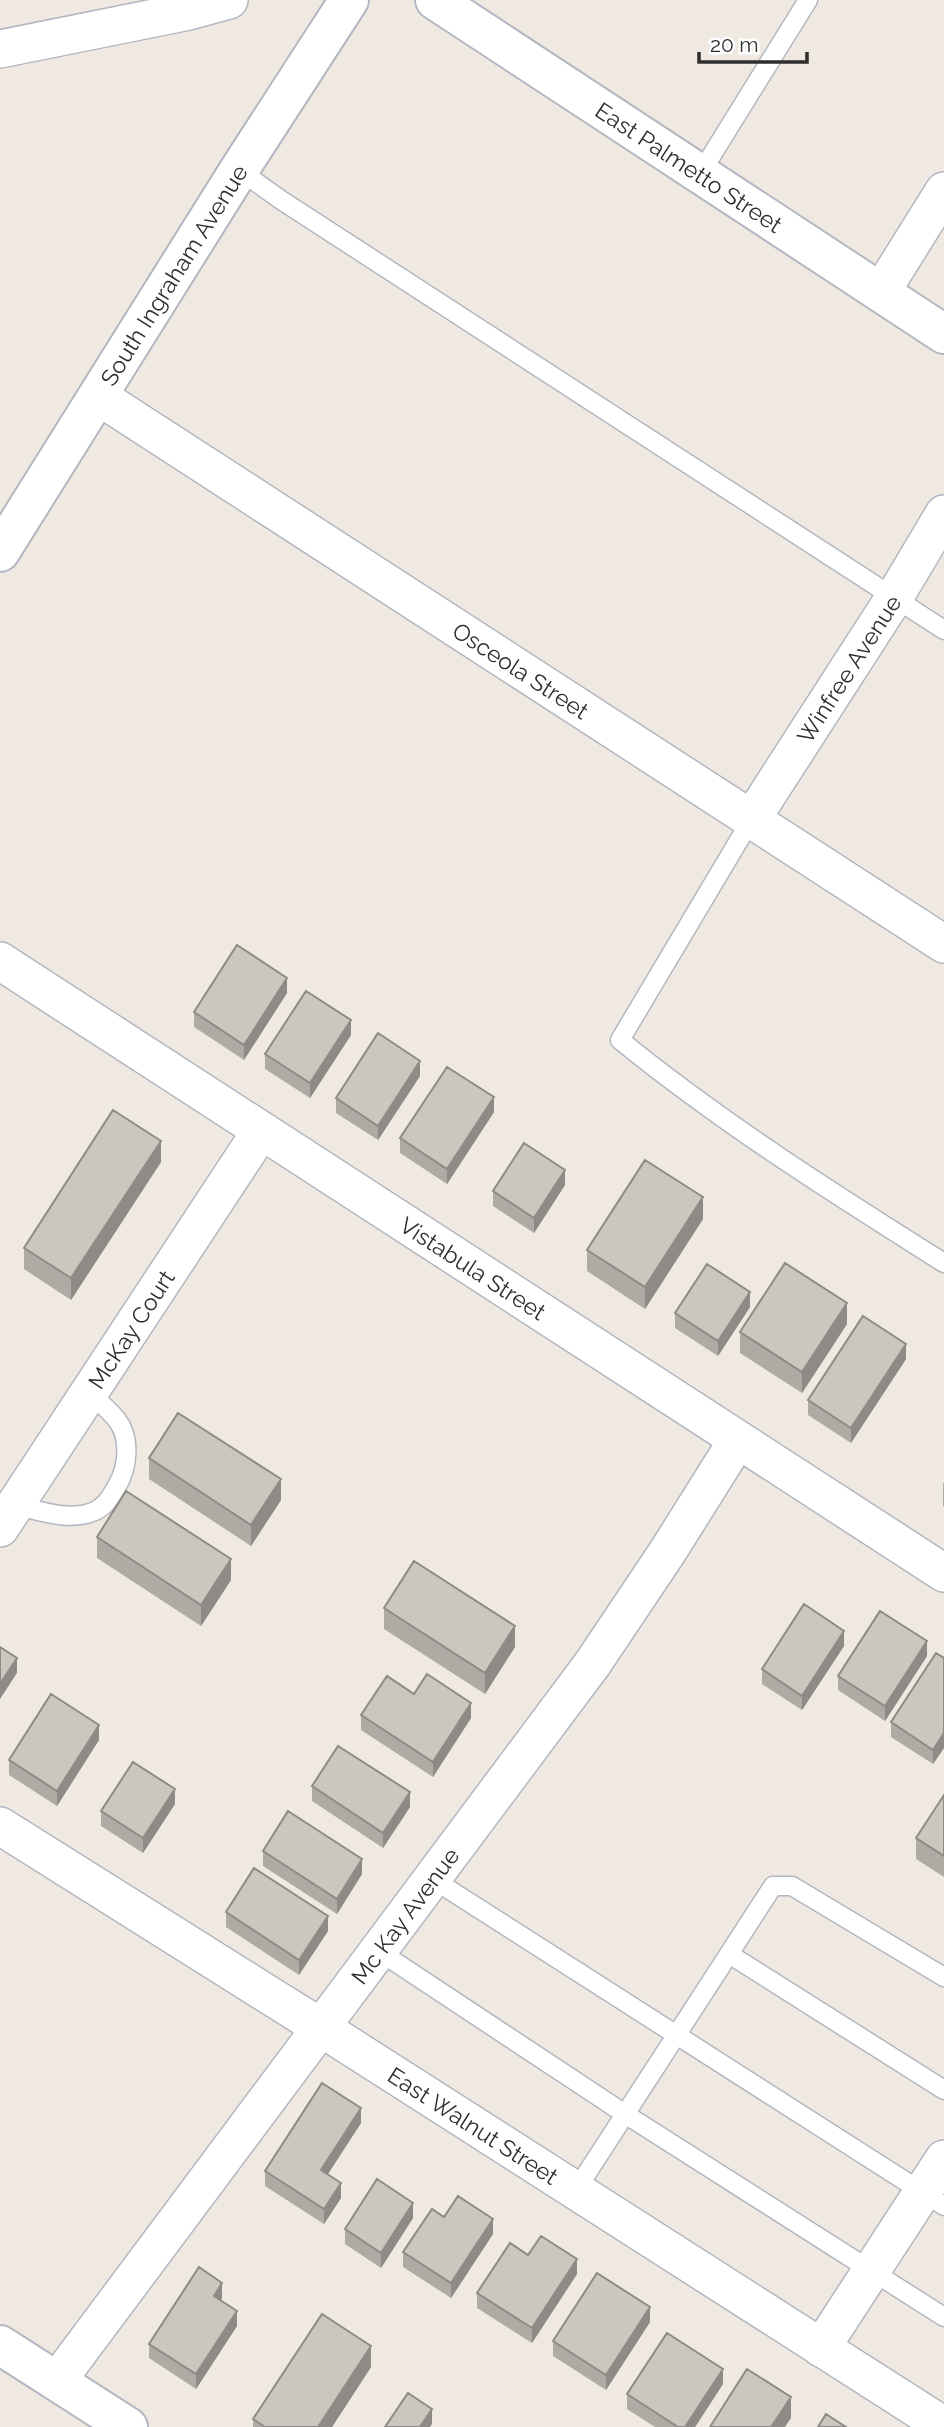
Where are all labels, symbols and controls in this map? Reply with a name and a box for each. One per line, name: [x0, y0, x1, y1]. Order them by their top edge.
scale bar: [699, 21, 808, 65]
text: 20 m: [710, 32, 758, 57]
street label: East Palmetto Street: [591, 96, 788, 238]
street label: South Ingraham Avenue: [94, 159, 253, 390]
street label: Winfree Avenue: [791, 590, 906, 748]
street label: Osceola Street: [448, 616, 594, 724]
street label: Vistabula Street: [395, 1211, 551, 1325]
street label: McKay Court: [82, 1265, 180, 1393]
street label: Mc Kay Avenue: [345, 1842, 464, 1989]
street label: East Walnut Street: [383, 2061, 564, 2190]

